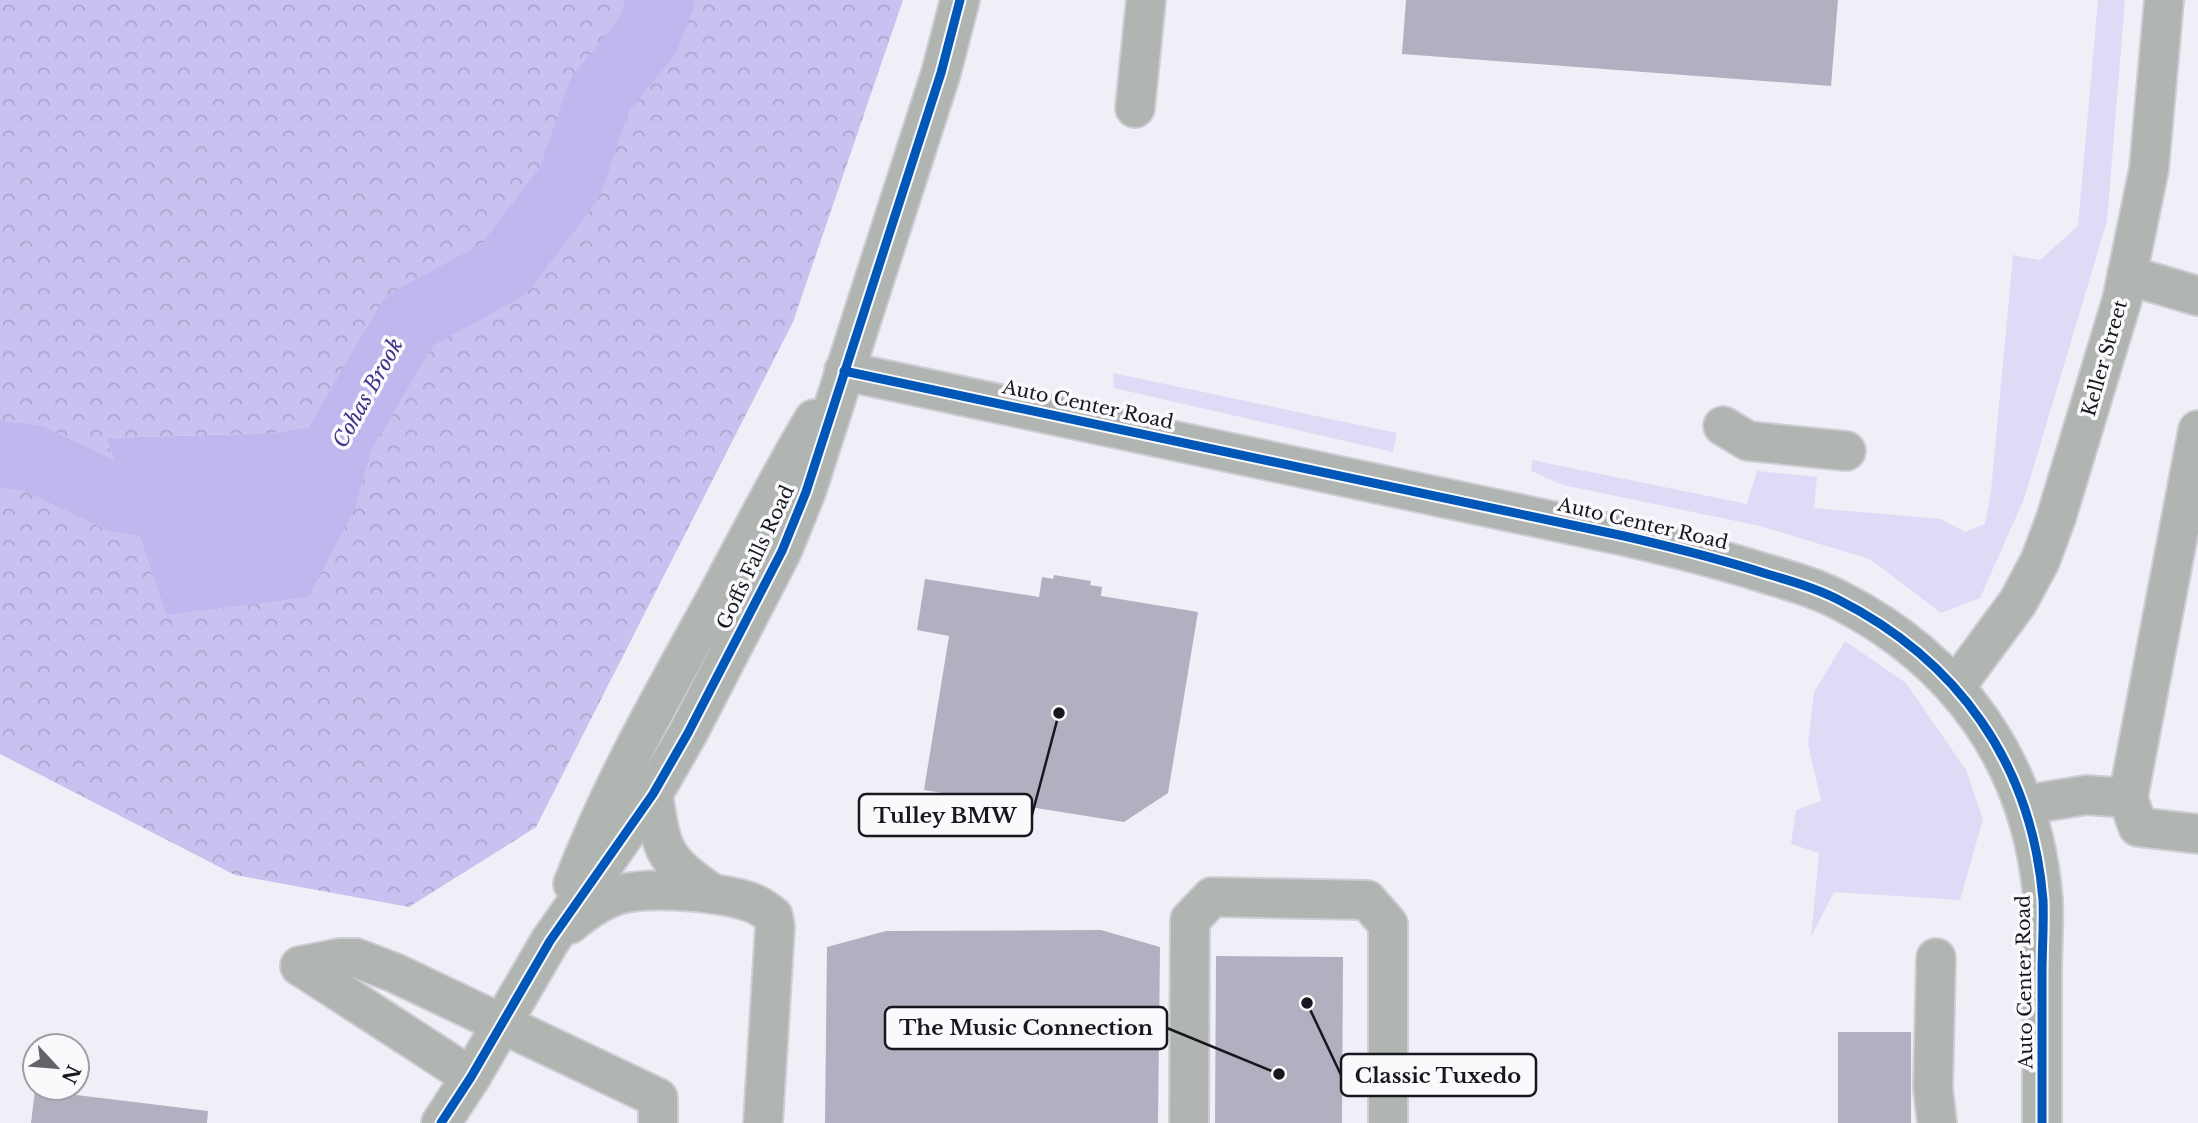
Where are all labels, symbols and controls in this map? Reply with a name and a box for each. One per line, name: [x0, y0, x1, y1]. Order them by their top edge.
street label: Keller Street: [2077, 297, 2132, 419]
water label: Cohas Brook: [327, 334, 409, 452]
street label: Auto Center Road: [999, 375, 1176, 434]
street label: Goffs Falls Road: [712, 481, 799, 633]
street label: Auto Center Road: [1555, 492, 1730, 554]
callout: Tulley BMW: [859, 794, 1032, 836]
text: Tulley BMW: [873, 803, 1018, 829]
street label: Auto Center Road: [2011, 895, 2038, 1070]
callout: The Music Connection: [885, 1007, 1167, 1049]
text: The Music Connection: [899, 1015, 1153, 1041]
north arrow: [21, 1032, 91, 1102]
callout: Classic Tuxedo: [1341, 1054, 1536, 1096]
text: N: [57, 1061, 85, 1087]
text: Classic Tuxedo: [1355, 1063, 1521, 1089]

